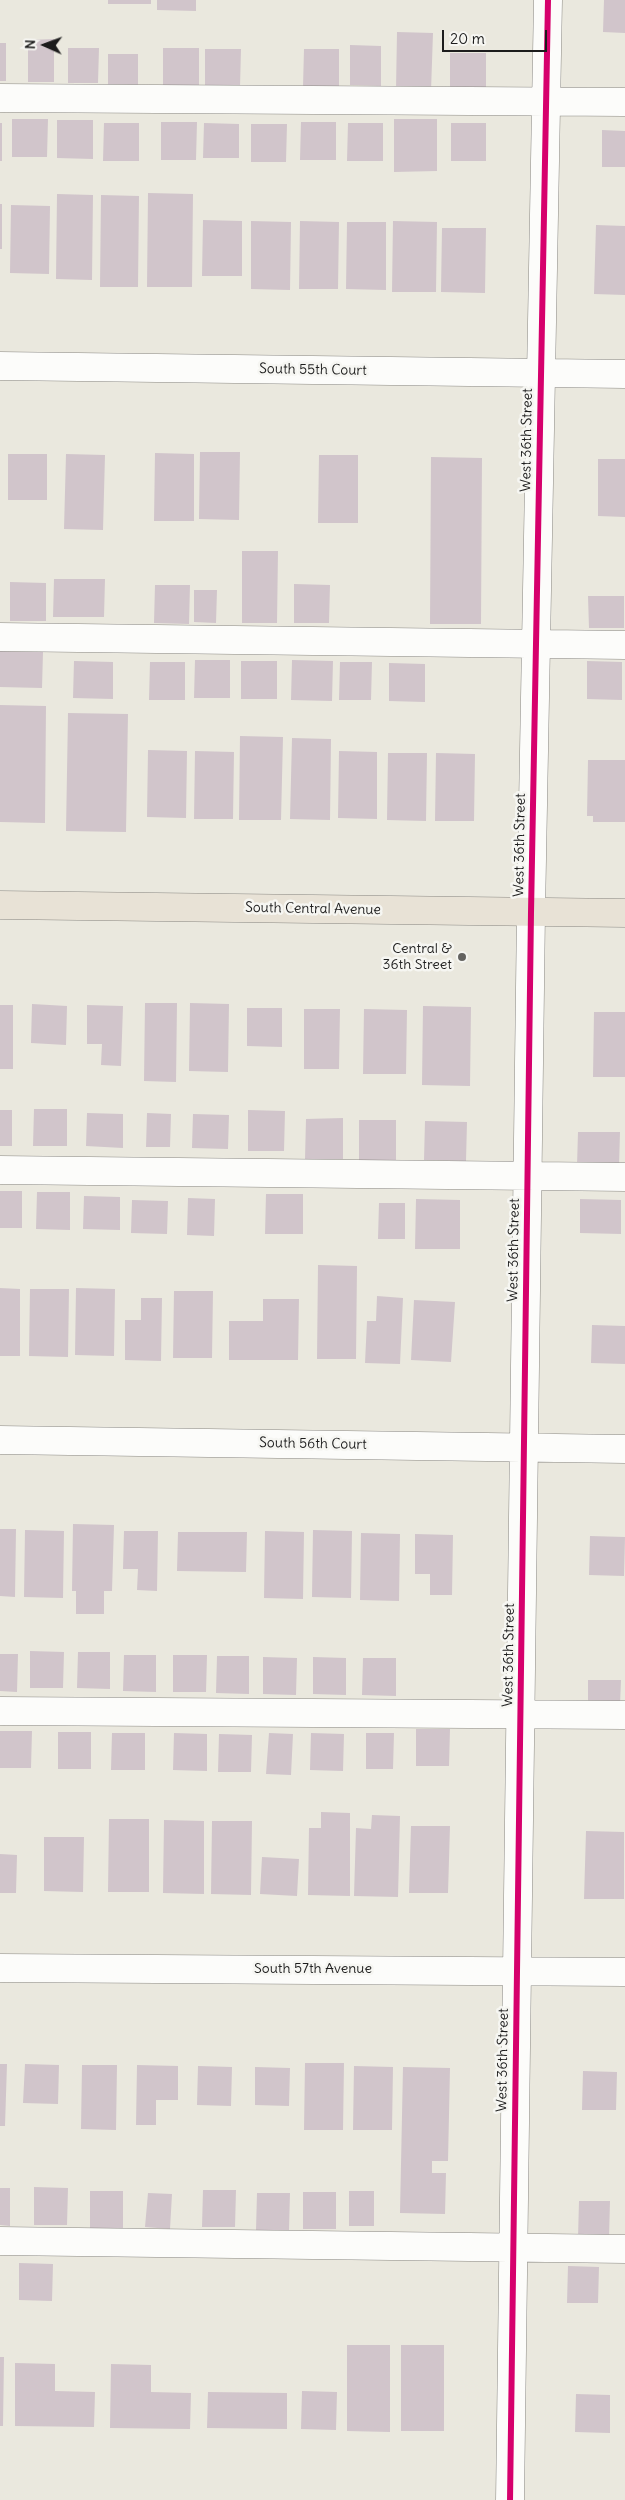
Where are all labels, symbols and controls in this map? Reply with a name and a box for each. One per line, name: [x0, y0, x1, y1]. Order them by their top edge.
north arrow: [20, 20, 70, 70]
scale bar: [445, 20, 550, 52]
text: 20 m: [450, 29, 485, 48]
text: N: [21, 39, 39, 50]
street label: South 55th Court: [259, 361, 367, 379]
street label: West 36th Street: [518, 388, 536, 492]
street label: West 36th Street: [511, 793, 529, 897]
street label: South Central Avenue: [245, 899, 381, 919]
place label: Central & 36th Street: [382, 941, 452, 974]
marker: Central & 36th Street: [456, 951, 468, 963]
street label: West 36th Street: [505, 1198, 523, 1302]
street label: South 56th Court: [259, 1435, 367, 1453]
street label: West 36th Street: [500, 1603, 518, 1707]
street label: South 57th Avenue: [254, 1961, 372, 1977]
street label: West 36th Street: [494, 2008, 512, 2112]

